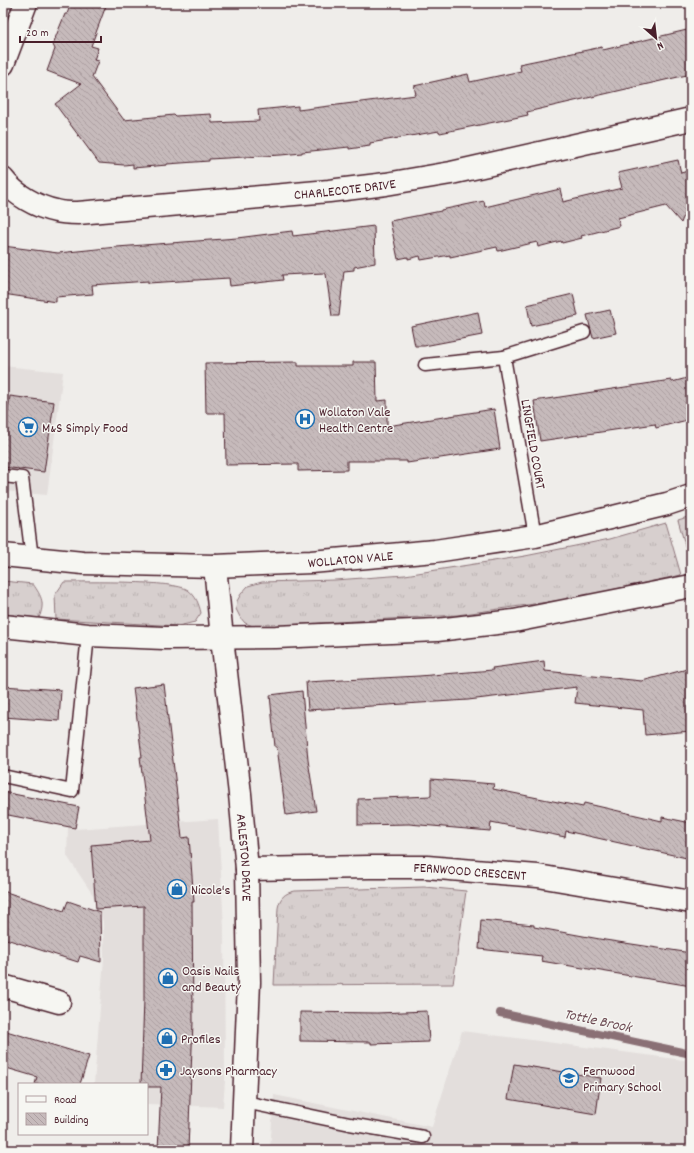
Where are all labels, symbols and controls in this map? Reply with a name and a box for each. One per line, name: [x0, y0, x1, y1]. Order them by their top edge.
scale bar: [20, 18, 101, 44]
north arrow: [636, 18, 676, 58]
text: 20 m: [26, 25, 49, 42]
text: N: [653, 37, 666, 54]
street label: CHARLECOTE DRIVE: [293, 174, 398, 206]
street label: LINGFIELD COURT: [514, 398, 550, 491]
place label: Wollaton Vale Health Centre: [319, 403, 393, 439]
hospital icon: Wollaton Vale Health Centre: [294, 408, 316, 430]
supermarket icon: M&S Simply Food: [17, 416, 39, 438]
place label: M&S Simply Food: [42, 419, 128, 439]
street label: WOLLATON VALE: [307, 547, 395, 574]
street label: ARLESTON DRIVE: [230, 813, 256, 902]
street label: FERNWOOD CRESCENT: [413, 859, 527, 887]
shop icon: Nicole's: [166, 878, 188, 900]
place label: Nicole's: [191, 881, 231, 901]
place label: Oasis Nails and Beauty: [182, 962, 241, 998]
shop icon: Oasis Nails and Beauty: [157, 967, 179, 989]
water label: Tottle Brook: [562, 1004, 635, 1040]
shop icon: Profiles: [156, 1027, 178, 1049]
place label: Profiles: [181, 1030, 221, 1050]
pharmacy icon: Jaysons Pharmacy: [155, 1059, 177, 1081]
place label: Jaysons Pharmacy: [180, 1062, 277, 1082]
place label: Fernwood Primary School: [583, 1062, 662, 1098]
school or university icon: Fernwood Primary School: [558, 1067, 580, 1089]
legend: [18, 1083, 148, 1135]
text: Road: [54, 1092, 76, 1109]
text: Building: [54, 1112, 89, 1129]

